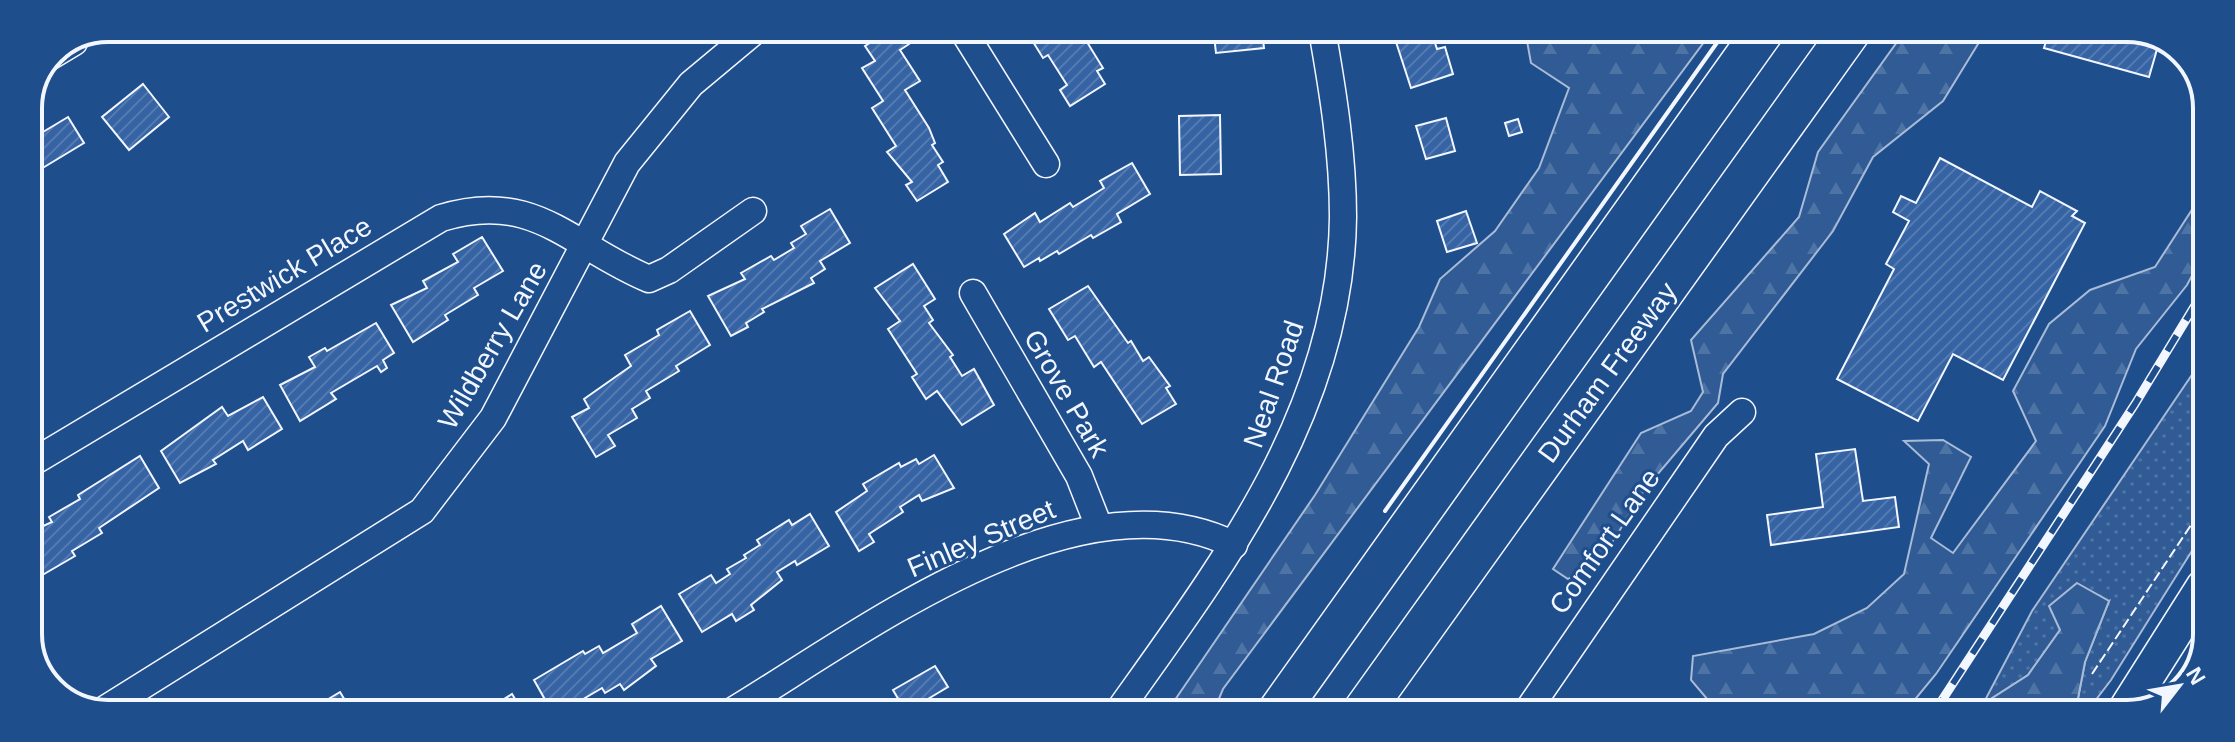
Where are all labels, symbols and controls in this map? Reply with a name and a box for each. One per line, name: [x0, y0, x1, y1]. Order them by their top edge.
street label: Prestwick Place: [192, 210, 377, 339]
street label: Wildberry Lane: [432, 256, 553, 435]
street label: Durham Freeway: [1532, 276, 1683, 468]
street label: Neal Road: [1237, 317, 1310, 452]
street label: Grove Park: [1018, 324, 1116, 463]
street label: Comfort Lane: [1543, 463, 1666, 620]
street label: Finley Street: [903, 493, 1060, 583]
north arrow: [2139, 646, 2219, 726]
text: N: [2181, 663, 2211, 689]

